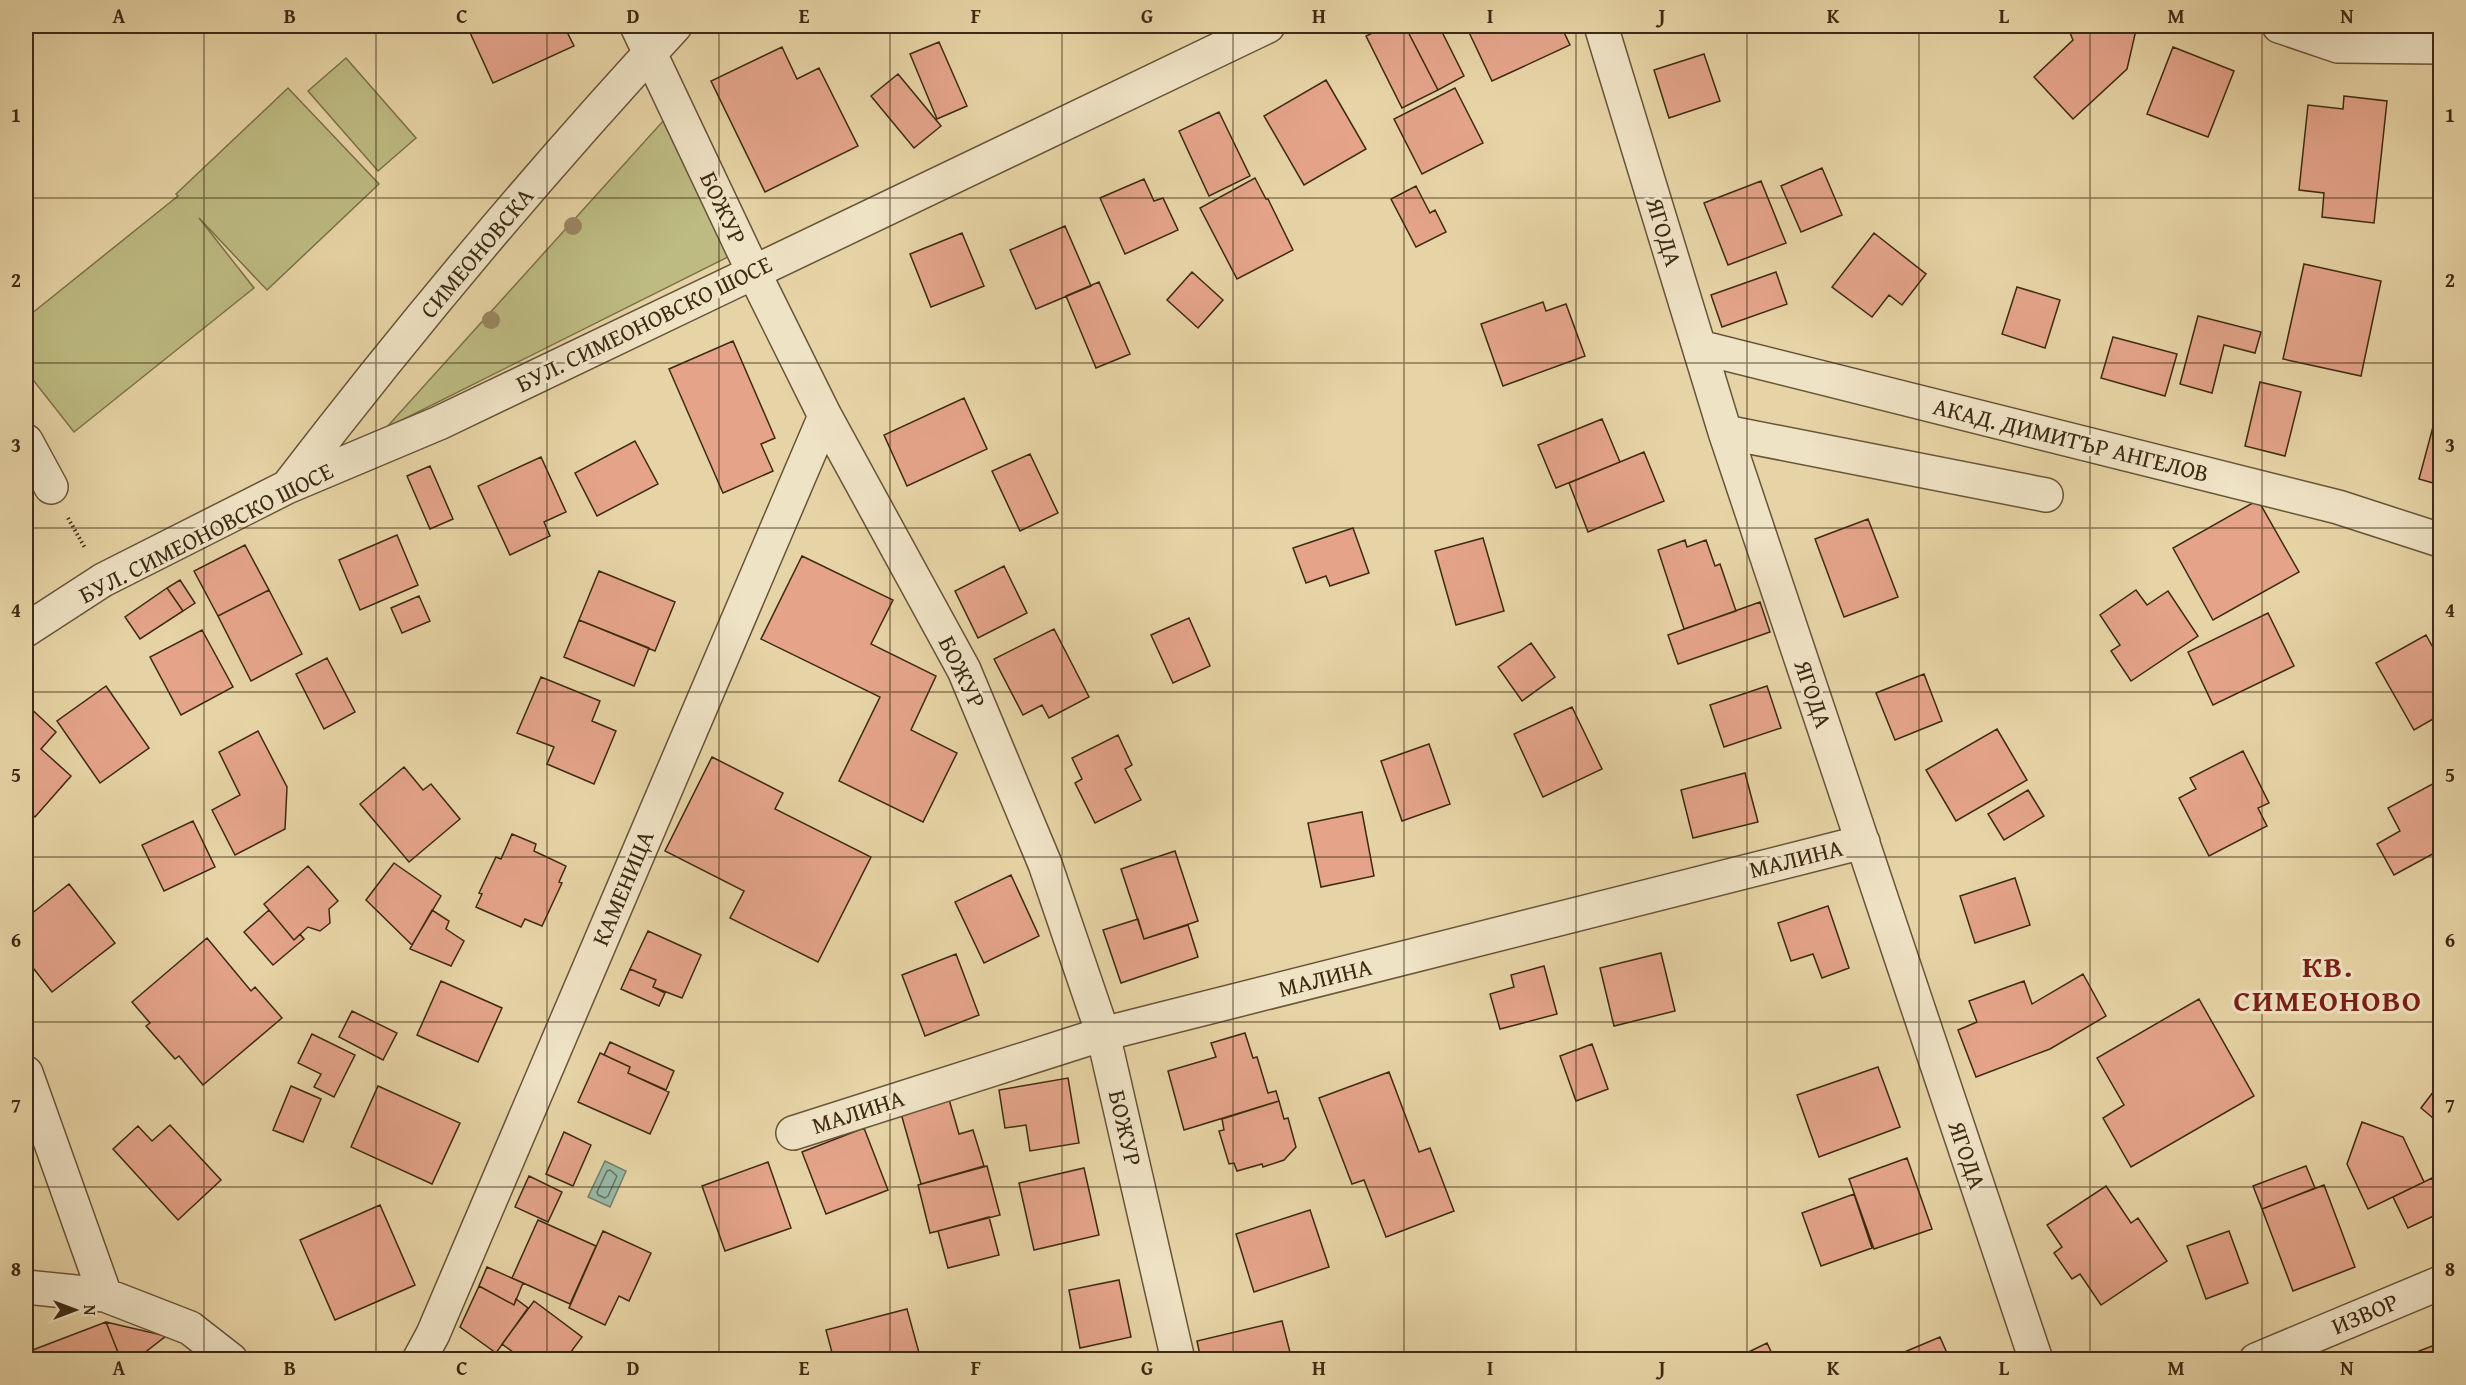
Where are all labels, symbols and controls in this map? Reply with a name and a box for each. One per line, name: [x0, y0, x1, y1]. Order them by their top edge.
text: A: [113, 1, 126, 30]
text: B: [284, 1, 296, 30]
text: C: [456, 1, 468, 30]
text: D: [626, 1, 640, 30]
text: E: [799, 1, 810, 30]
text: F: [971, 1, 981, 30]
text: G: [1141, 1, 1153, 30]
text: H: [1312, 1, 1326, 30]
text: I: [1487, 1, 1493, 30]
text: J: [1656, 1, 1666, 30]
text: K: [1827, 1, 1840, 30]
text: L: [1999, 1, 2010, 30]
text: M: [2167, 1, 2185, 30]
text: N: [2340, 1, 2354, 30]
text: 1: [11, 100, 21, 129]
text: 1: [2445, 100, 2455, 129]
street label: БОЖУР: [691, 165, 756, 250]
street label: СИМЕОНОВСКА: [411, 179, 542, 326]
street label: ЯГОДА: [1637, 192, 1692, 271]
street label: БУЛ. СИМЕОНОВСКО ШОСЕ: [510, 246, 778, 401]
text: 2: [11, 265, 21, 294]
text: 2: [2445, 265, 2455, 294]
street label: АКАД. ДИМИТЪР АНГЕЛОВ: [1930, 388, 2213, 491]
text: 3: [11, 430, 21, 459]
text: 3: [2445, 430, 2455, 459]
street label: БУЛ. СИМЕОНОВСКО ШОСЕ: [73, 453, 339, 612]
text: 4: [11, 595, 21, 624]
text: 4: [2445, 595, 2455, 624]
street label: БОЖУР: [930, 629, 995, 714]
street label: ЯГОДА: [1785, 654, 1842, 733]
text: 5: [11, 760, 21, 789]
text: 5: [2445, 760, 2455, 789]
street label: КАМЕНИЦА: [583, 824, 663, 951]
street label: МАЛИНА: [1745, 830, 1847, 887]
text: 6: [11, 925, 21, 954]
text: 6: [2445, 925, 2455, 954]
district label: КВ. СИМЕОНОВО: [2234, 944, 2422, 1022]
street label: МАЛИНА: [1274, 949, 1376, 1006]
street label: МАЛИНА: [807, 1080, 909, 1143]
street label: БОЖУР: [1100, 1086, 1151, 1169]
text: 7: [11, 1090, 21, 1119]
text: 7: [2445, 1090, 2455, 1119]
street label: ЯГОДА: [1939, 1115, 1996, 1194]
text: 8: [11, 1254, 21, 1283]
text: 8: [2445, 1254, 2455, 1283]
north arrow: [45, 1280, 105, 1340]
street label: ИЗВОР: [2326, 1284, 2404, 1343]
text: N: [78, 1305, 102, 1316]
text: A: [113, 1353, 126, 1382]
text: B: [284, 1353, 296, 1382]
text: C: [456, 1353, 468, 1382]
text: D: [626, 1353, 640, 1382]
text: E: [799, 1353, 810, 1382]
text: F: [971, 1353, 981, 1382]
text: G: [1141, 1353, 1153, 1382]
text: H: [1312, 1353, 1326, 1382]
text: I: [1487, 1353, 1493, 1382]
text: J: [1656, 1353, 1666, 1382]
text: K: [1827, 1353, 1840, 1382]
text: L: [1999, 1353, 2010, 1382]
text: M: [2167, 1353, 2185, 1382]
text: N: [2340, 1353, 2354, 1382]

